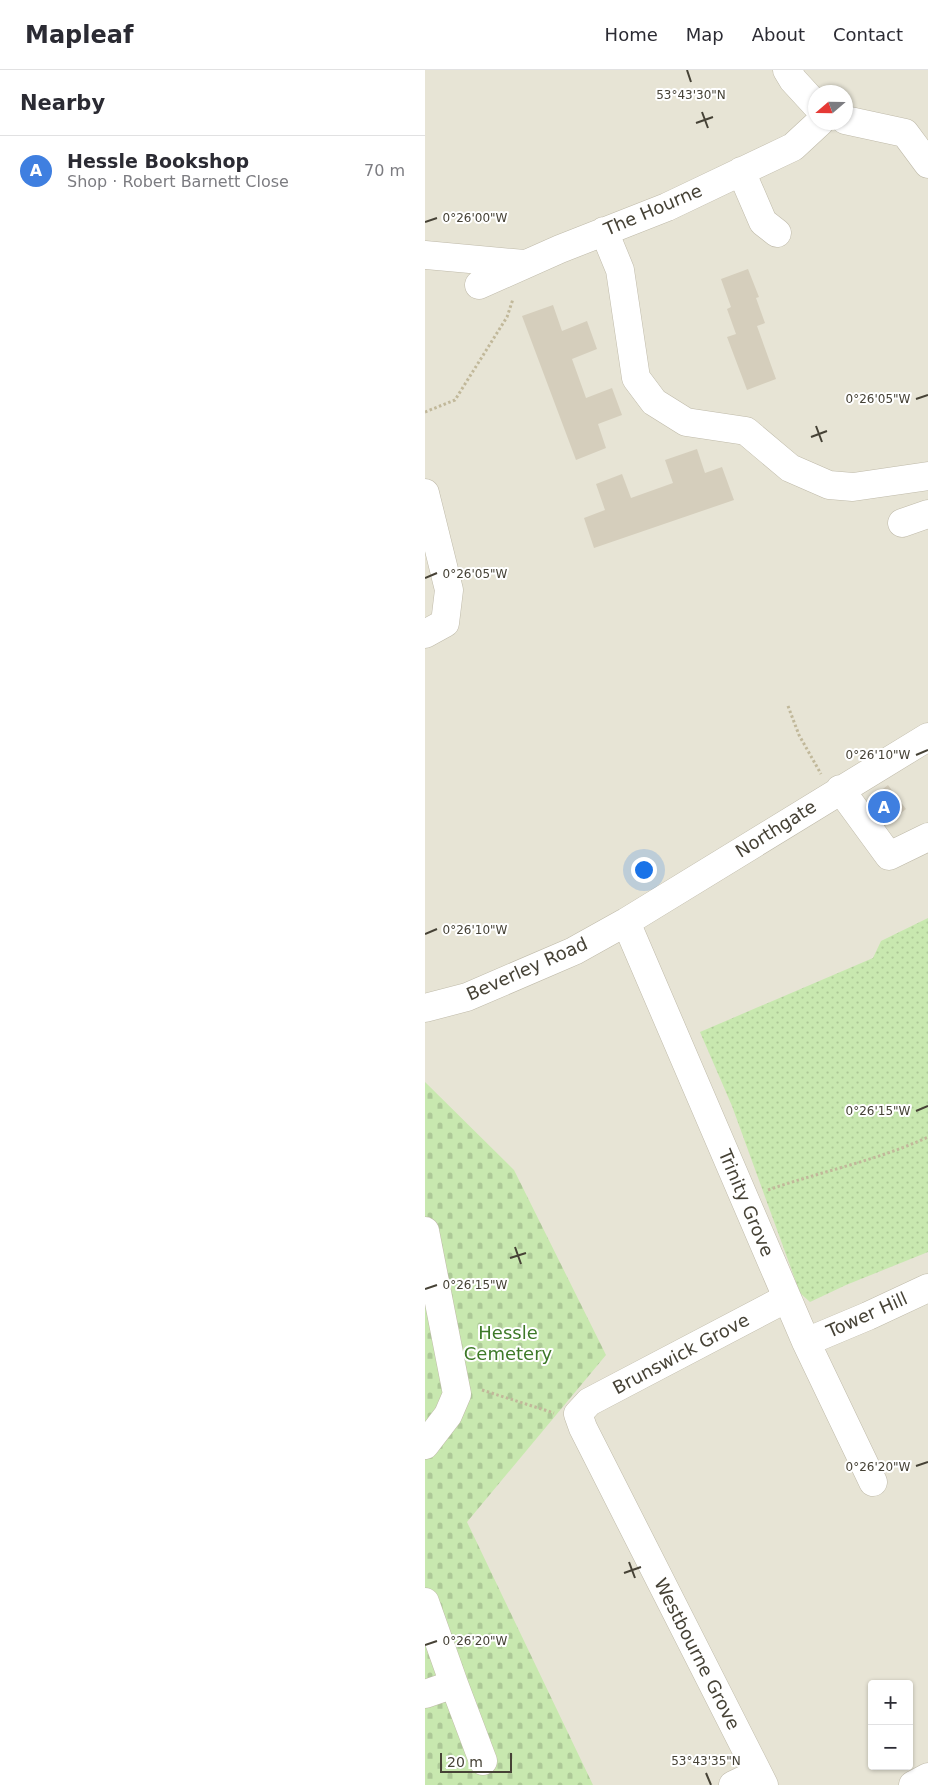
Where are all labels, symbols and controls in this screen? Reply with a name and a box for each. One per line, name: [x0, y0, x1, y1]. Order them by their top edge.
text: Mapleaf: [25, 21, 133, 49]
text: Home: [605, 24, 658, 45]
text: Map: [686, 24, 724, 45]
text: About: [752, 24, 805, 45]
text: Contact: [833, 24, 903, 45]
north arrow: [808, 85, 853, 130]
text: 53°43'30"N: [656, 88, 726, 102]
text: Nearby: [20, 91, 105, 115]
text: Hessle Bookshop: [67, 150, 249, 172]
text: A: [30, 161, 42, 180]
text: 70 m: [364, 161, 405, 180]
text: Shop · Robert Barnett Close: [67, 172, 289, 191]
street label: The Hourne: [600, 179, 705, 240]
text: 0°26'00"W: [443, 211, 508, 225]
text: 0°26'05"W: [846, 392, 911, 406]
text: 0°26'05"W: [443, 567, 508, 581]
text: 0°26'10"W: [846, 748, 911, 762]
pin: A: [868, 788, 900, 826]
street label: Northgate: [732, 796, 820, 862]
your location: [631, 857, 657, 883]
text: 0°26'10"W: [443, 923, 508, 937]
street label: Beverley Road: [463, 932, 591, 1005]
text: 0°26'15"W: [846, 1104, 911, 1118]
street label: Trinity Grove: [714, 1145, 778, 1260]
text: 0°26'15"W: [443, 1278, 508, 1292]
street label: Tower Hill: [822, 1287, 911, 1342]
street label: Brunswick Grove: [609, 1309, 753, 1398]
park label: Hessle Cemetery: [464, 1322, 553, 1364]
text: 0°26'20"W: [846, 1460, 911, 1474]
street label: Westbourne Grove: [650, 1575, 745, 1733]
text: 0°26'20"W: [443, 1634, 508, 1648]
map controls: [868, 1680, 913, 1770]
button: +: [868, 1680, 913, 1725]
button: −: [868, 1725, 913, 1770]
scale bar: [440, 1750, 513, 1773]
text: 20 m: [447, 1754, 483, 1770]
text: 53°43'35"N: [671, 1754, 741, 1768]

